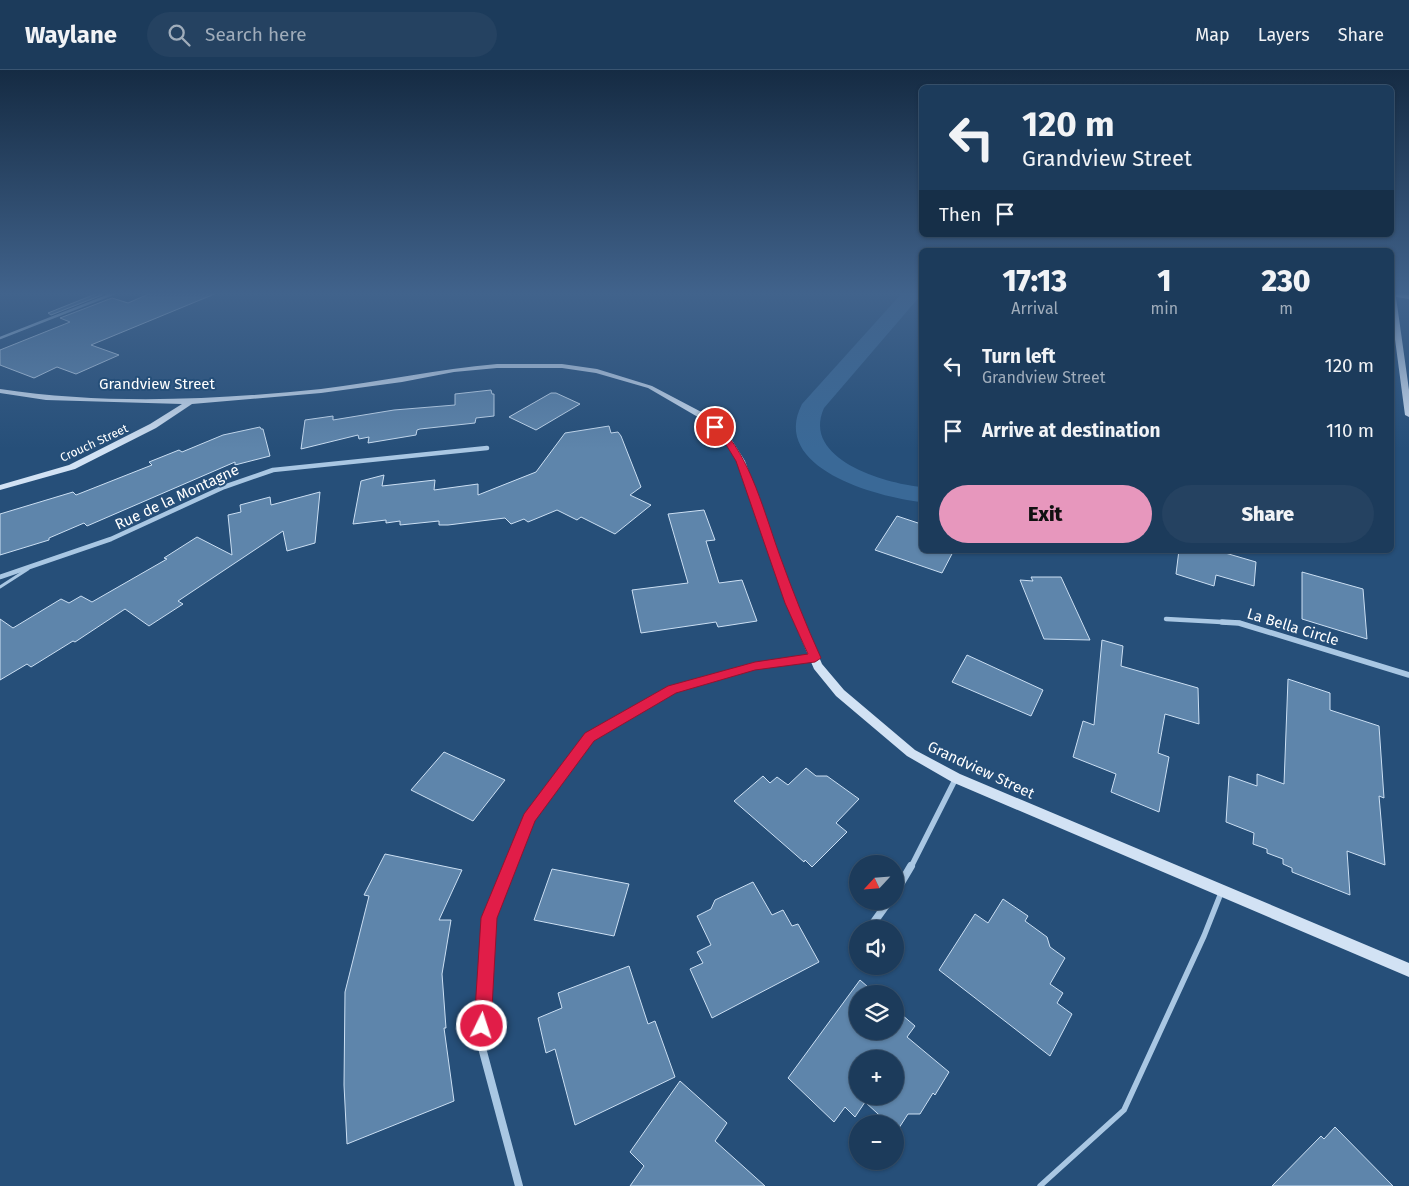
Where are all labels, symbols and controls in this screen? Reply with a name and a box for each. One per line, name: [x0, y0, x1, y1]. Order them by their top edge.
search box: [147, 12, 497, 57]
text: Waylane: [25, 21, 117, 49]
icon: search: [165, 21, 193, 49]
text: Search here: [205, 23, 307, 46]
text: Map: [1195, 24, 1230, 46]
text: Layers: [1258, 24, 1310, 46]
text: Share: [1338, 24, 1384, 46]
text: 120 m: [1022, 103, 1115, 145]
icon: left: [939, 105, 1004, 170]
text: Grandview Street: [1022, 145, 1192, 172]
icon: arrive: [991, 200, 1019, 228]
text: Then: [939, 203, 981, 226]
text: 17:13: [1002, 263, 1067, 299]
text: 1: [1157, 263, 1171, 299]
text: 230: [1261, 263, 1311, 299]
text: Arrival: [1011, 299, 1058, 318]
text: min: [1150, 299, 1178, 318]
text: m: [1279, 299, 1293, 318]
text: Turn left: [982, 345, 1056, 368]
icon: left: [939, 352, 967, 380]
text: 120 m: [1324, 354, 1374, 377]
text: Grandview Street: [982, 368, 1106, 387]
street label: Grandview Street: [99, 375, 216, 393]
pin: [694, 406, 736, 448]
icon: arrive: [701, 413, 729, 441]
icon: arrive: [939, 417, 967, 445]
text: Arrive at destination: [982, 419, 1161, 442]
text: 110 m: [1326, 419, 1374, 442]
street label: Crouch Street: [58, 421, 131, 465]
street label: Rue de la Montagne: [112, 460, 242, 534]
button: Exit: [939, 485, 1152, 543]
button: Share: [1162, 485, 1374, 543]
street label: La Bella Circle: [1245, 604, 1341, 650]
street label: Grandview Street: [925, 737, 1038, 803]
north arrow: [849, 855, 904, 910]
map controls: [849, 855, 904, 1170]
button: sound: [849, 920, 904, 975]
button: layers: [849, 985, 904, 1040]
position arrow: [455, 999, 507, 1051]
button: +: [849, 1050, 904, 1105]
button: −: [849, 1115, 904, 1170]

